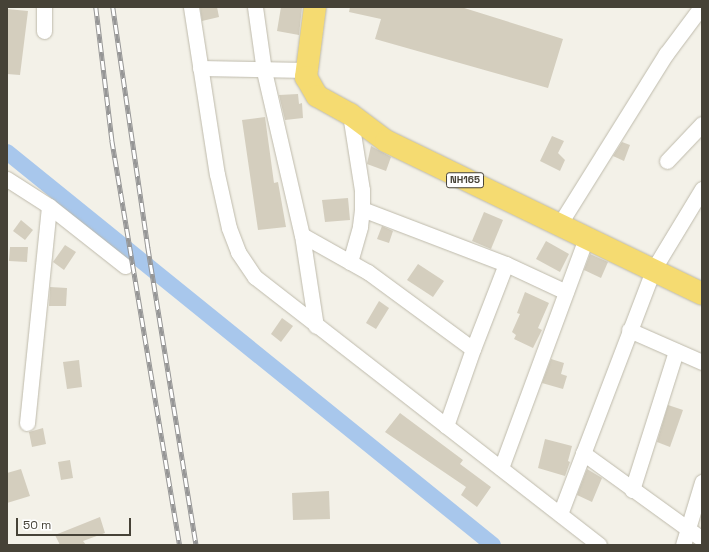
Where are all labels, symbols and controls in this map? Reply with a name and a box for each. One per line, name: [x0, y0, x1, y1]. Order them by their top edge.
road number: NH165: [446, 172, 484, 188]
scale bar: [18, 510, 133, 536]
text: 50 m: [23, 517, 51, 533]

